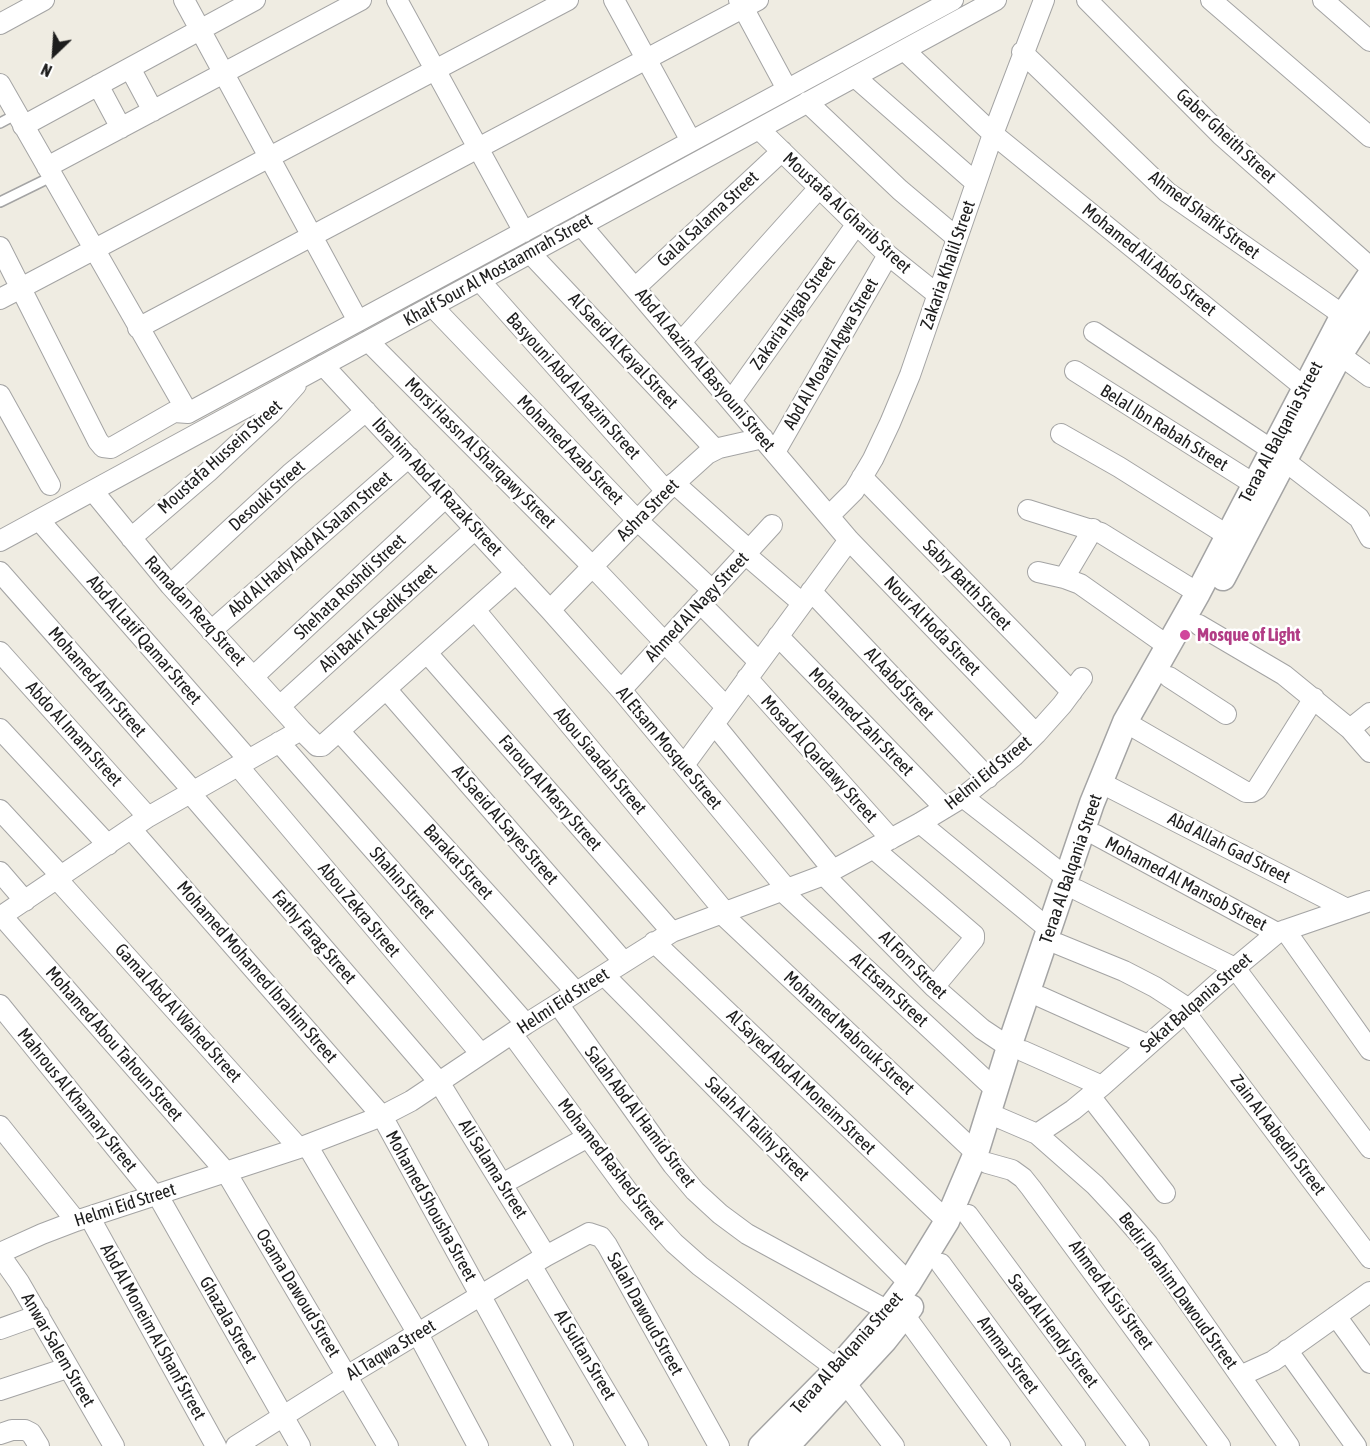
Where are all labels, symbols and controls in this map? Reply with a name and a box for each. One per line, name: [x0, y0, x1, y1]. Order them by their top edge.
north arrow: [24, 24, 84, 84]
text: N: [38, 60, 54, 80]
street label: Gaber Gheith Street: [1172, 84, 1280, 188]
street label: Moustafa Al Gharib Street: [778, 148, 916, 278]
street label: Ahmed Shafik Street: [1144, 166, 1264, 264]
street label: Galal Salama Street: [653, 167, 763, 271]
street label: Zakaria Khalil Street: [916, 198, 980, 332]
street label: Mohamed Ali Abdo Street: [1078, 199, 1220, 321]
street label: Khalf Sour Al Mostaamrah Street: [400, 209, 596, 331]
street label: Zakaria Higab Street: [746, 252, 840, 374]
street label: Abd Al Moaati Agwa Street: [779, 275, 883, 433]
street label: Abd Al Aazim Al Basyouni Street: [630, 284, 780, 456]
street label: Al Saeid Al Kayal Street: [564, 289, 682, 413]
street label: Basyouni Abd Al Aazim Street: [501, 308, 645, 464]
street label: Teraa Al Balqania Street: [1235, 358, 1327, 506]
street label: Morsi Hassn Al Sharqawy Street: [400, 373, 560, 533]
street label: Belal Ibn Rabah Street: [1096, 380, 1232, 476]
street label: Mohamed Azab Street: [512, 391, 628, 509]
street label: Moustafa Hussein Street: [153, 396, 287, 518]
street label: Ibrahim Abd Al Razak Street: [367, 413, 507, 561]
street label: Desouki Street: [224, 456, 310, 536]
street label: Abd Al Hady Abd Al Salam Street: [224, 467, 396, 621]
street label: Ashra Street: [612, 474, 684, 546]
street label: Shehata Roshdi Street: [290, 530, 410, 644]
street label: Sabry Batth Street: [918, 535, 1016, 635]
street label: Ahmed Al Nagy Street: [641, 548, 753, 666]
street label: Ramadan Rezq Street: [140, 551, 250, 671]
street label: Abi Bakr Al Sedik Street: [315, 560, 441, 676]
street label: Abd Al Latif Qamar Street: [82, 571, 206, 709]
street label: Nour Al Hoda Street: [879, 572, 985, 680]
street label: Mohamed Amr Street: [43, 623, 151, 741]
place label: Mosque of Light: [1197, 624, 1300, 646]
marker: Mosque of Light: [1178, 628, 1192, 642]
street label: Al Aabd Street: [860, 643, 938, 725]
street label: Mohamed Zahr Street: [804, 663, 918, 781]
street label: Abdo Al Imam Street: [21, 677, 127, 791]
street label: Al Etsam Mosque Street: [611, 682, 727, 814]
street label: Mosad Al Qardawy Street: [756, 691, 882, 827]
street label: Abou Siaadah Street: [549, 703, 651, 819]
street label: Farouq Al Masry Street: [494, 731, 606, 855]
street label: Helmi Eid Street: [940, 731, 1036, 815]
street label: Al Saeid Al Sayes Street: [447, 761, 563, 889]
street label: Teraa Al Balqania Street: [1035, 791, 1107, 947]
street label: Abd Allah Gad Street: [1164, 808, 1294, 888]
street label: Barakat Street: [419, 820, 497, 904]
street label: Mohamed Al Mansob Street: [1101, 832, 1271, 936]
street label: Shahin Street: [365, 843, 439, 923]
street label: Abou Zekra Street: [313, 858, 405, 962]
street label: Mohamed Mohamed Ibrahim Street: [172, 877, 342, 1067]
street label: Fathy Farag Street: [267, 886, 361, 988]
street label: Al Forn Street: [874, 926, 952, 1004]
street label: Gamal Abd Al Wahed Street: [110, 939, 246, 1087]
street label: Al Etsam Street: [846, 948, 932, 1032]
street label: Sekat Balqania Street: [1136, 949, 1256, 1057]
street label: Mohamed Abou Tahoun Street: [41, 962, 187, 1126]
street label: Helmi Eid Street: [513, 963, 613, 1039]
street label: Mohamed Mabrouk Street: [779, 967, 919, 1099]
street label: Al Sayed Abd Al Moneim Street: [722, 1005, 880, 1159]
street label: Mahrous Al Khamary Street: [12, 1024, 142, 1176]
street label: Salah Abd Al Hamid Street: [580, 1042, 700, 1192]
street label: Zain Al Aabedin Street: [1226, 1071, 1330, 1199]
street label: Salah Al Talihy Street: [700, 1072, 814, 1186]
street label: Mohamed Rashed Street: [553, 1094, 669, 1234]
street label: Ali Salama Street: [454, 1116, 532, 1222]
street label: Mohamed Shousha Street: [381, 1127, 481, 1285]
street label: Helmi Eid Street: [72, 1178, 178, 1232]
street label: Bedir Ibrahim Dawoud Street: [1114, 1208, 1242, 1374]
street label: Osama Dawoud Street: [251, 1225, 345, 1361]
street label: Ahmed Al Sisi Street: [1064, 1236, 1158, 1354]
street label: Abd Al Moneim Al Shanf Street: [96, 1240, 210, 1424]
street label: Salah Dawoud Street: [602, 1249, 688, 1379]
street label: Saad Al Hendy Street: [1003, 1270, 1103, 1392]
street label: Ghazala Street: [194, 1273, 262, 1367]
street label: Teraa Al Balqania Street: [787, 1288, 907, 1418]
street label: Anwar Salem Street: [17, 1289, 99, 1411]
street label: Al Sultan Street: [550, 1306, 620, 1404]
street label: Ammar Street: [973, 1312, 1043, 1398]
street label: Al Taqwa Street: [342, 1315, 440, 1385]

